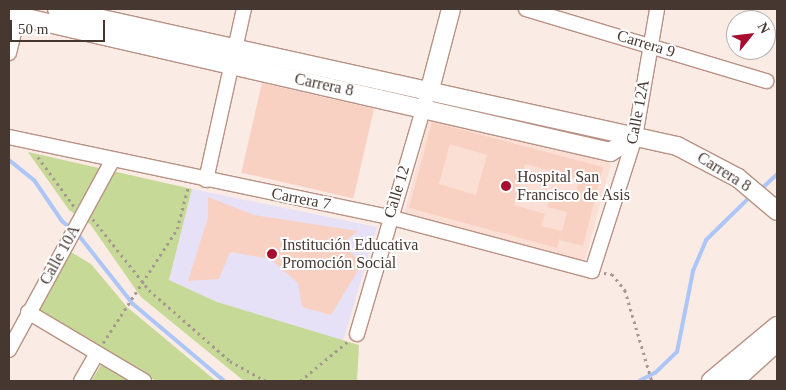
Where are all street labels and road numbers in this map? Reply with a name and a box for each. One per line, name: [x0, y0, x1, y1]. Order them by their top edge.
street label: Carrera 9: [615, 26, 677, 62]
street label: Carrera 8: [293, 69, 355, 101]
street label: Calle 12A: [622, 78, 654, 146]
street label: Carrera 8: [693, 148, 755, 196]
street label: Calle 12: [380, 163, 414, 221]
street label: Carrera 7: [270, 184, 332, 214]
street label: Calle 10A: [36, 222, 84, 288]

